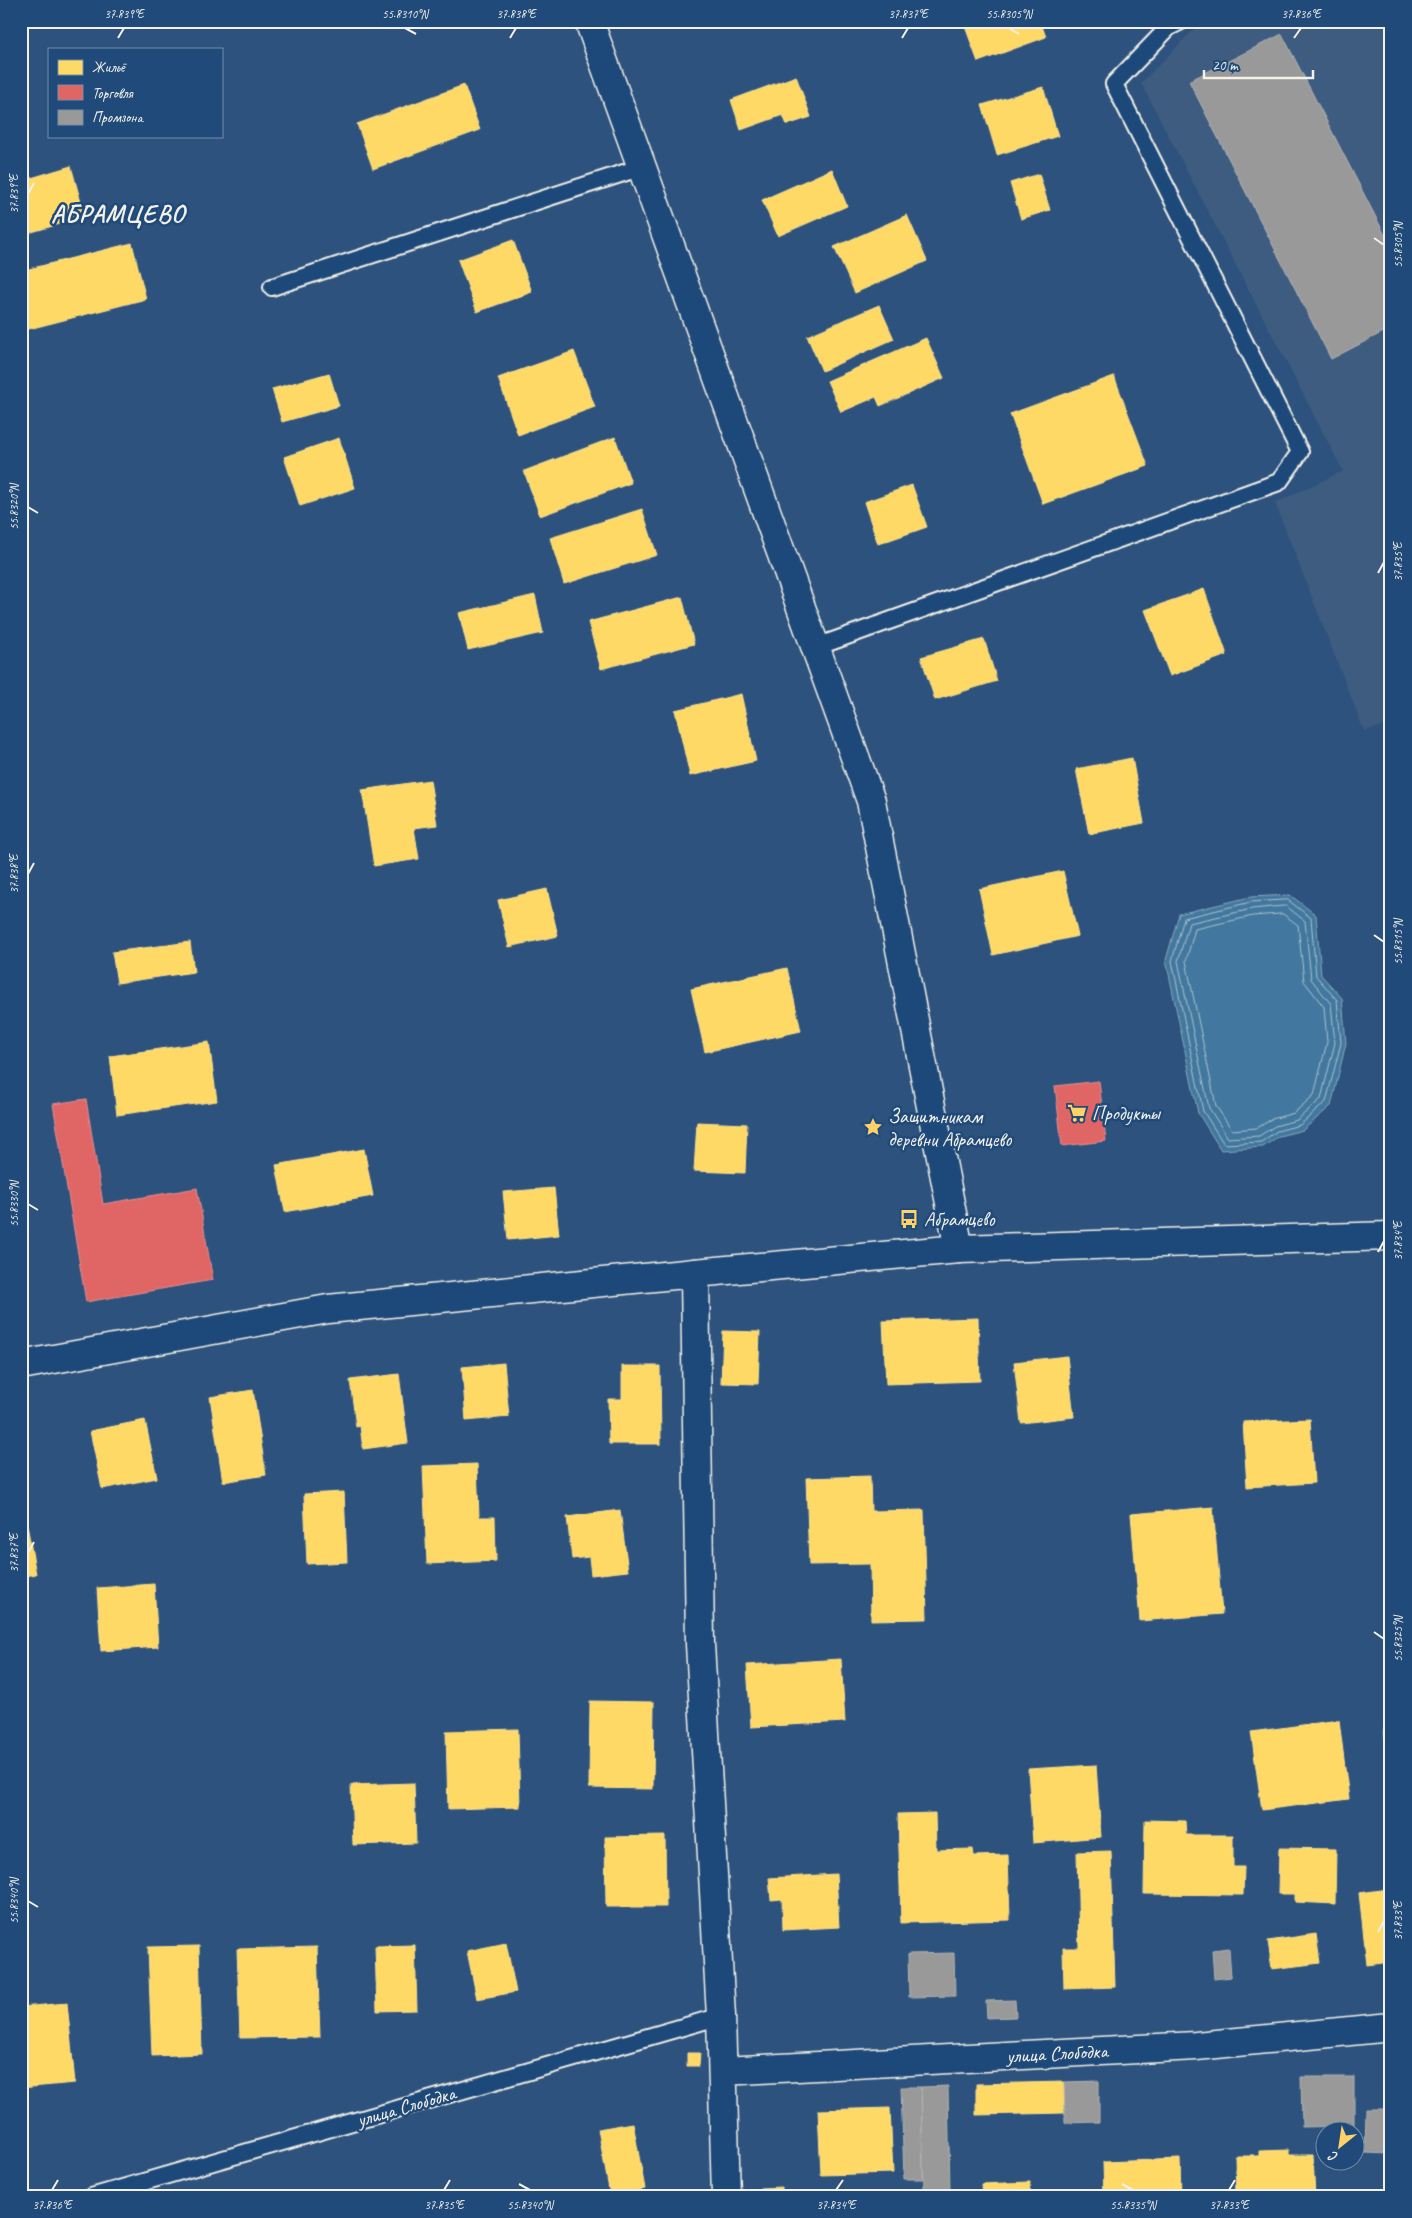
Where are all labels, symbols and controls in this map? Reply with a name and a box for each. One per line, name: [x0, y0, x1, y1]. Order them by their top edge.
text: 37.839°E: [104, 6, 145, 22]
text: 55.8310°N: [382, 6, 429, 22]
text: 37.838°E: [496, 6, 537, 22]
text: 37.837°E: [888, 6, 929, 22]
text: 55.8305°N: [986, 6, 1033, 22]
text: 37.836°E: [1281, 6, 1322, 22]
legend: [48, 48, 222, 138]
scale bar: [1204, 48, 1313, 80]
text: 20 m: [1212, 56, 1239, 75]
text: Жильё: [92, 58, 127, 77]
text: Торговля: [92, 84, 135, 103]
text: Промзона: [92, 108, 144, 127]
text: 37.839°E: [6, 173, 22, 214]
district label: АБРАМЦЕВО: [51, 198, 187, 230]
text: 55.8305°N: [1390, 221, 1406, 268]
text: 55.8320°N: [6, 483, 22, 530]
text: 37.835°E: [1390, 541, 1406, 582]
text: 37.838°E: [6, 853, 22, 894]
text: 55.8315°N: [1390, 918, 1406, 965]
place label: Продукты: [1092, 1101, 1161, 1126]
supermarket icon: Продукты: [1066, 1102, 1088, 1124]
place label: Защитникам деревни Абрамцево: [888, 1104, 1012, 1152]
place icon: Защитникам деревни Абрамцево: [862, 1116, 884, 1138]
text: 55.8330°N: [6, 1180, 22, 1227]
place label: Абрамцево: [924, 1207, 995, 1232]
bus stop icon: Абрамцево: [898, 1208, 920, 1230]
text: 37.834°E: [1390, 1220, 1406, 1261]
text: 37.837°E: [6, 1532, 22, 1573]
text: 55.8325°N: [1390, 1615, 1406, 1662]
text: 55.8340°N: [6, 1877, 22, 1924]
text: 37.833°E: [1390, 1900, 1406, 1941]
street label: улица Слободка: [1005, 2038, 1110, 2069]
street label: улица Слободка: [353, 2080, 460, 2133]
north arrow: [1314, 2120, 1364, 2170]
text: С: [1325, 2147, 1341, 2166]
text: 37.836°E: [32, 2197, 73, 2213]
text: 37.835°E: [424, 2197, 465, 2213]
text: 55.8340°N: [507, 2197, 554, 2213]
text: 37.834°E: [816, 2197, 857, 2213]
text: 55.8335°N: [1110, 2197, 1157, 2213]
text: 37.833°E: [1209, 2197, 1250, 2213]

